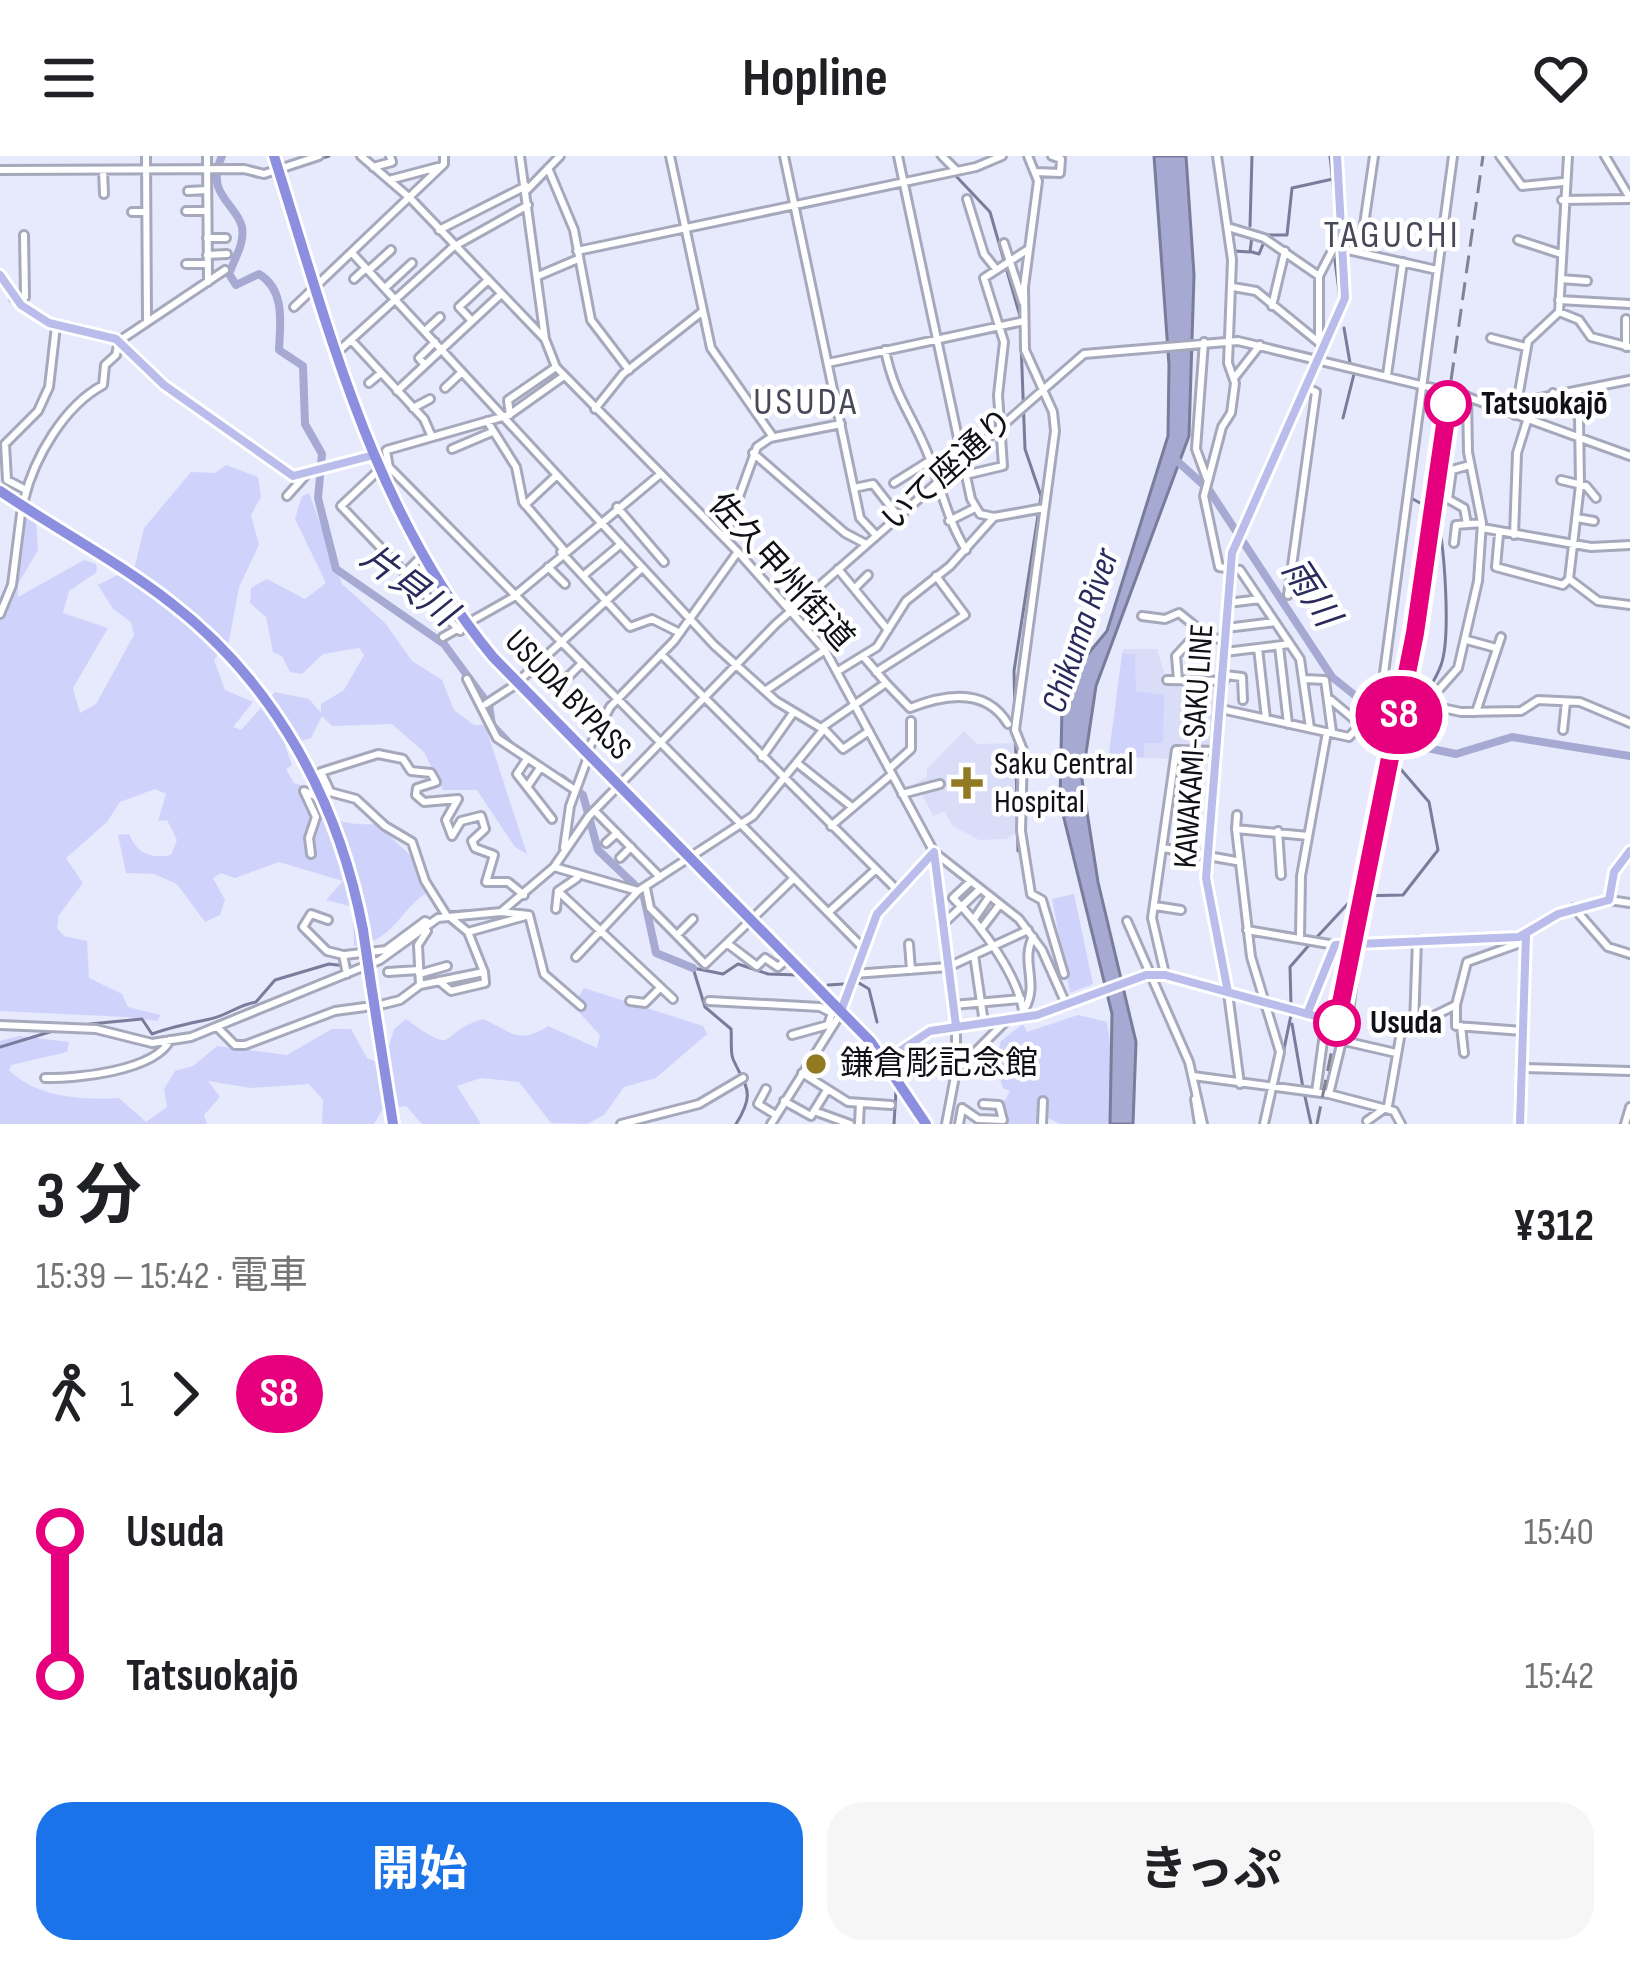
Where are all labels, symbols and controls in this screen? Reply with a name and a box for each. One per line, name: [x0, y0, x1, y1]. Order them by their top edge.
icon: menu: [36, 45, 102, 111]
icon: heart: [1528, 45, 1594, 111]
text: Hopline: [742, 46, 888, 111]
district label: TAGUCHI: [1323, 212, 1461, 259]
district label: USUDA: [753, 379, 859, 426]
marker: Tatsuokajō: [1426, 382, 1470, 426]
place label: Tatsuokajō: [1481, 384, 1608, 424]
street label: いて座通り: [874, 400, 1022, 540]
street label: 佐久甲州街道: [700, 485, 862, 659]
water label: 片貝川: [352, 536, 467, 638]
water label: Chikuma River: [1033, 542, 1130, 718]
water label: 雨川: [1272, 551, 1350, 638]
street label: USUDA BYPASS: [496, 622, 640, 768]
street label: KAWAKAMI-SAKU LINE: [1166, 623, 1222, 869]
line badge: S8: [1345, 676, 1453, 754]
text: S8: [1379, 689, 1419, 740]
place label: Saku Central Hospital: [994, 744, 1134, 822]
marker: Saku Central Hospital: [951, 767, 983, 799]
marker: Usuda: [1315, 1001, 1359, 1045]
place label: Usuda: [1370, 1003, 1442, 1043]
place label: 鎌倉彫記念館: [840, 1044, 1038, 1084]
marker: 鎌倉彫記念館: [803, 1051, 829, 1077]
text: 3 分: [36, 1158, 142, 1237]
text: ¥312: [1513, 1199, 1594, 1254]
text: 15:39 – 15:42 · 電車: [36, 1253, 308, 1300]
icon: walk: [36, 1361, 102, 1427]
icon: forward: [152, 1361, 218, 1427]
text: S8: [260, 1368, 299, 1419]
text: 1: [120, 1371, 134, 1418]
text: Usuda: [126, 1505, 224, 1560]
text: 15:40: [1524, 1509, 1594, 1556]
text: Tatsuokajō: [126, 1649, 299, 1704]
text: 15:42: [1525, 1653, 1594, 1700]
button: 開始: [36, 1802, 803, 1940]
button: きっぷ: [827, 1802, 1594, 1940]

